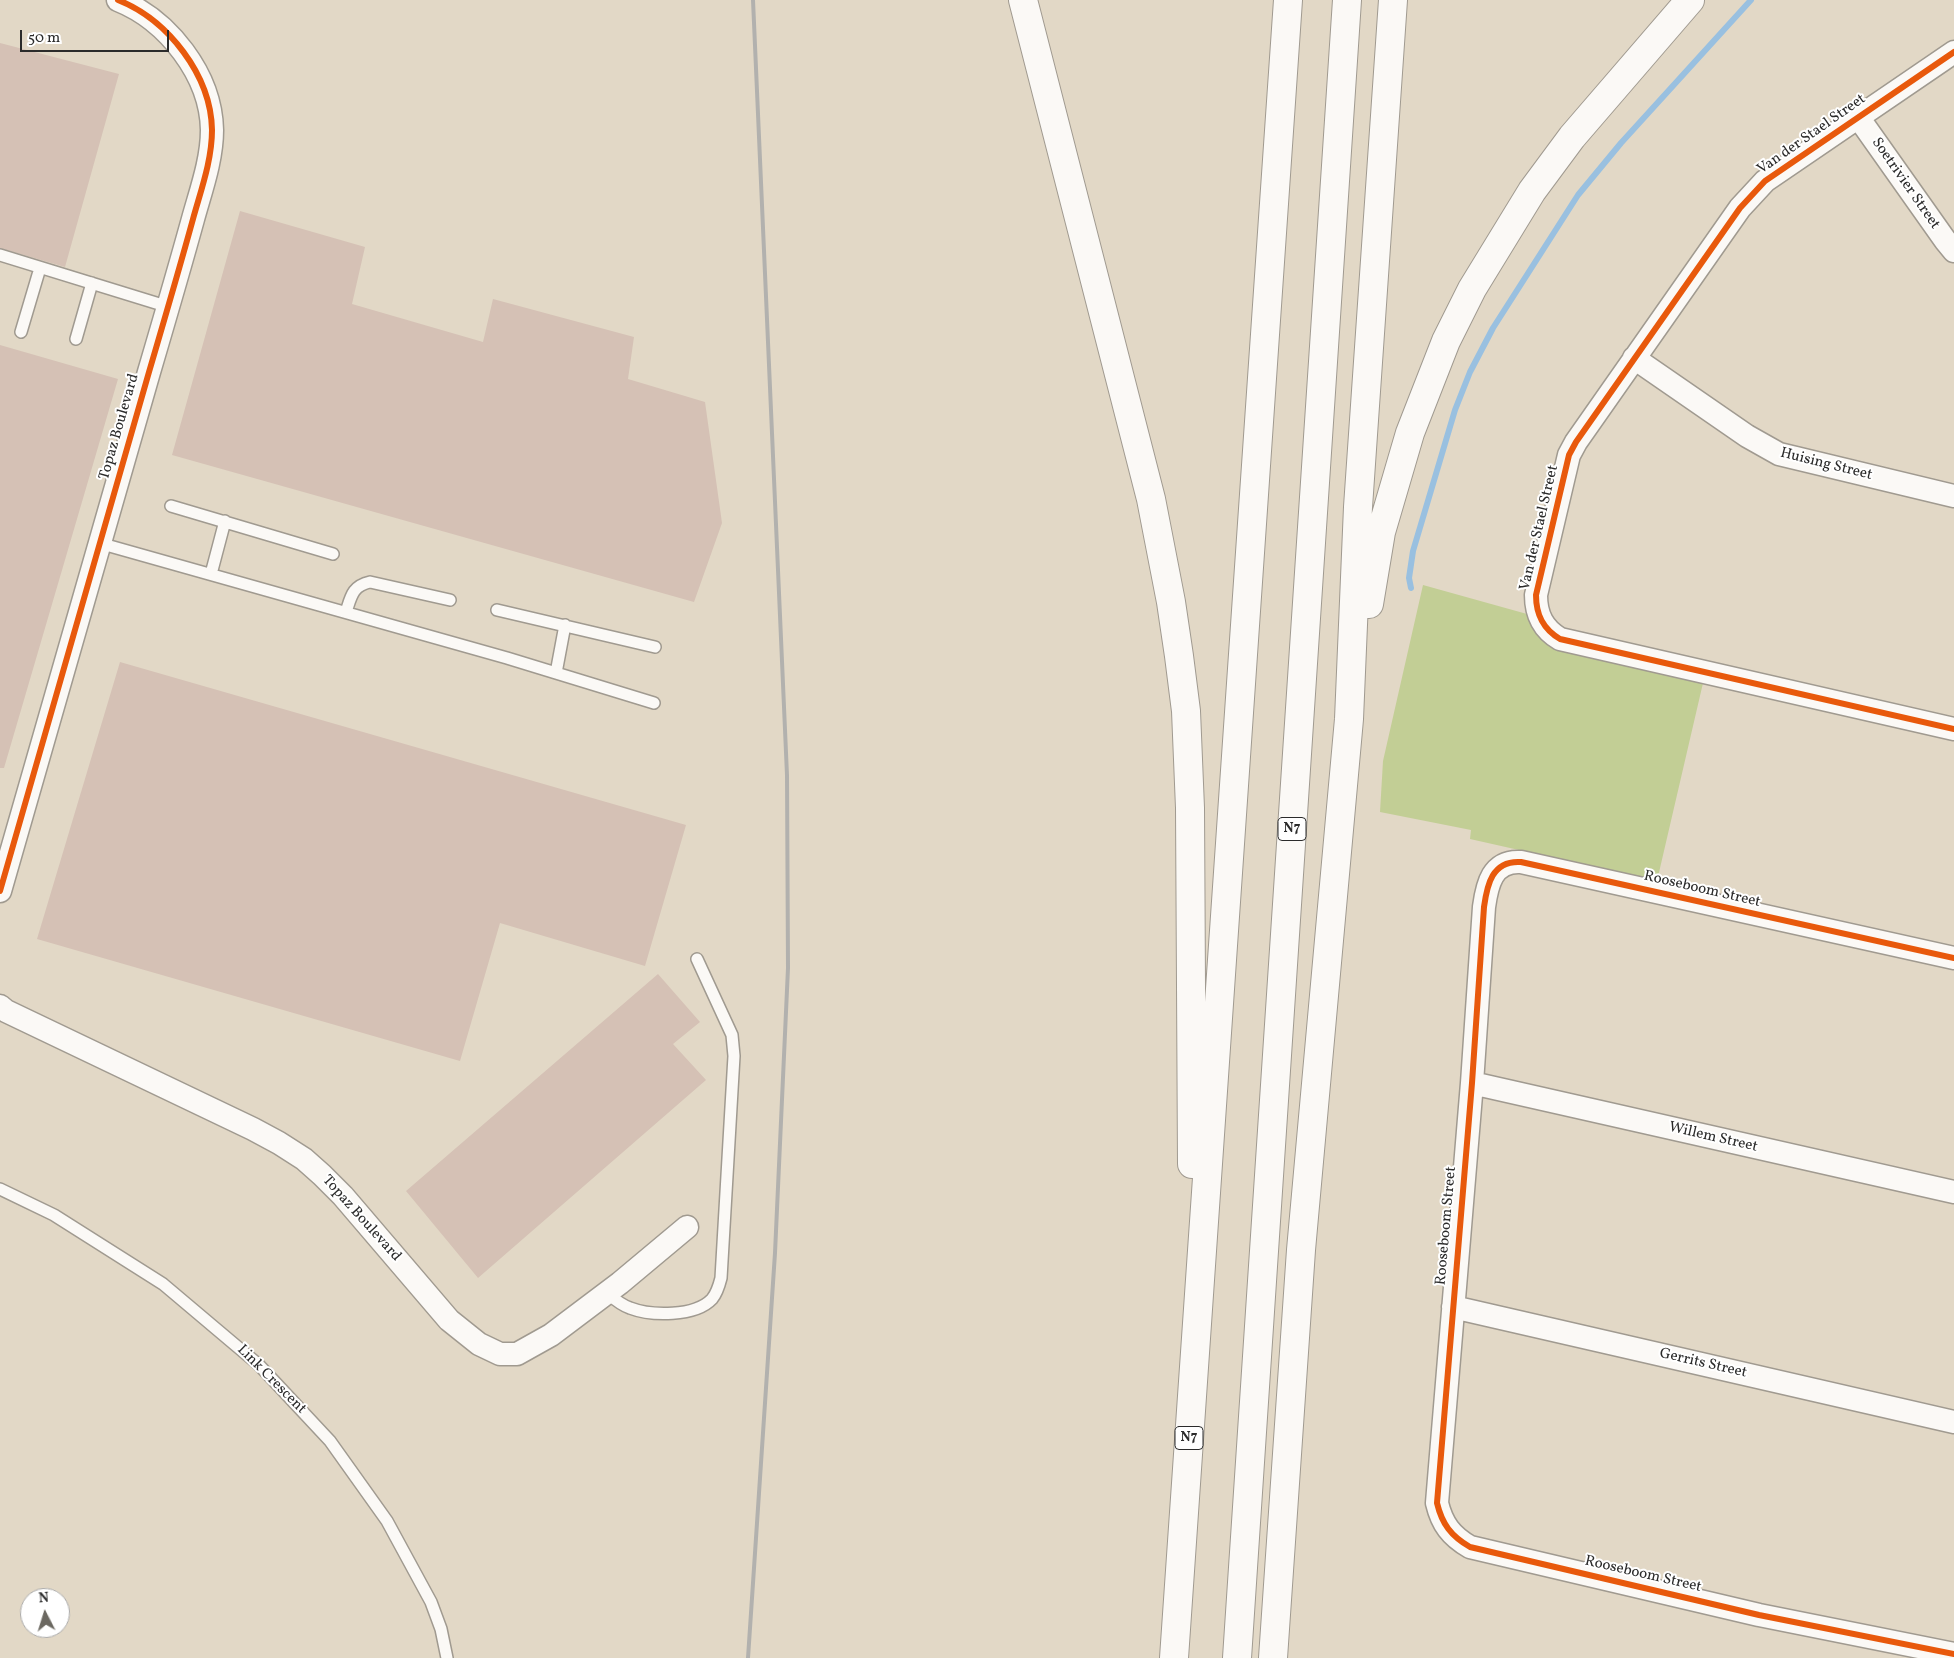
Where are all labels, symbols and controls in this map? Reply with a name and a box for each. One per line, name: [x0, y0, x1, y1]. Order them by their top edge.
scale bar: [22, 20, 171, 52]
text: 50 m: [28, 28, 60, 49]
street label: Van der Stael Street: [1754, 91, 1870, 179]
street label: Soetrivier Street: [1867, 135, 1943, 233]
street label: Topaz Boulevard: [96, 372, 144, 482]
street label: Huising Street: [1778, 445, 1874, 485]
street label: Van der Stael Street: [1517, 464, 1563, 592]
road number: N7: [1278, 818, 1306, 841]
street label: Rooseboom Street: [1642, 868, 1762, 912]
street label: Willem Street: [1667, 1119, 1759, 1157]
street label: Rooseboom Street: [1433, 1166, 1461, 1286]
street label: Topaz Boulevard: [318, 1172, 404, 1266]
street label: Link Crescent: [233, 1342, 309, 1418]
street label: Gerrits Street: [1658, 1345, 1748, 1383]
road number: N7: [1175, 1426, 1203, 1450]
street label: Rooseboom Street: [1583, 1553, 1703, 1597]
north arrow: [20, 1588, 70, 1638]
text: N: [38, 1589, 50, 1608]

